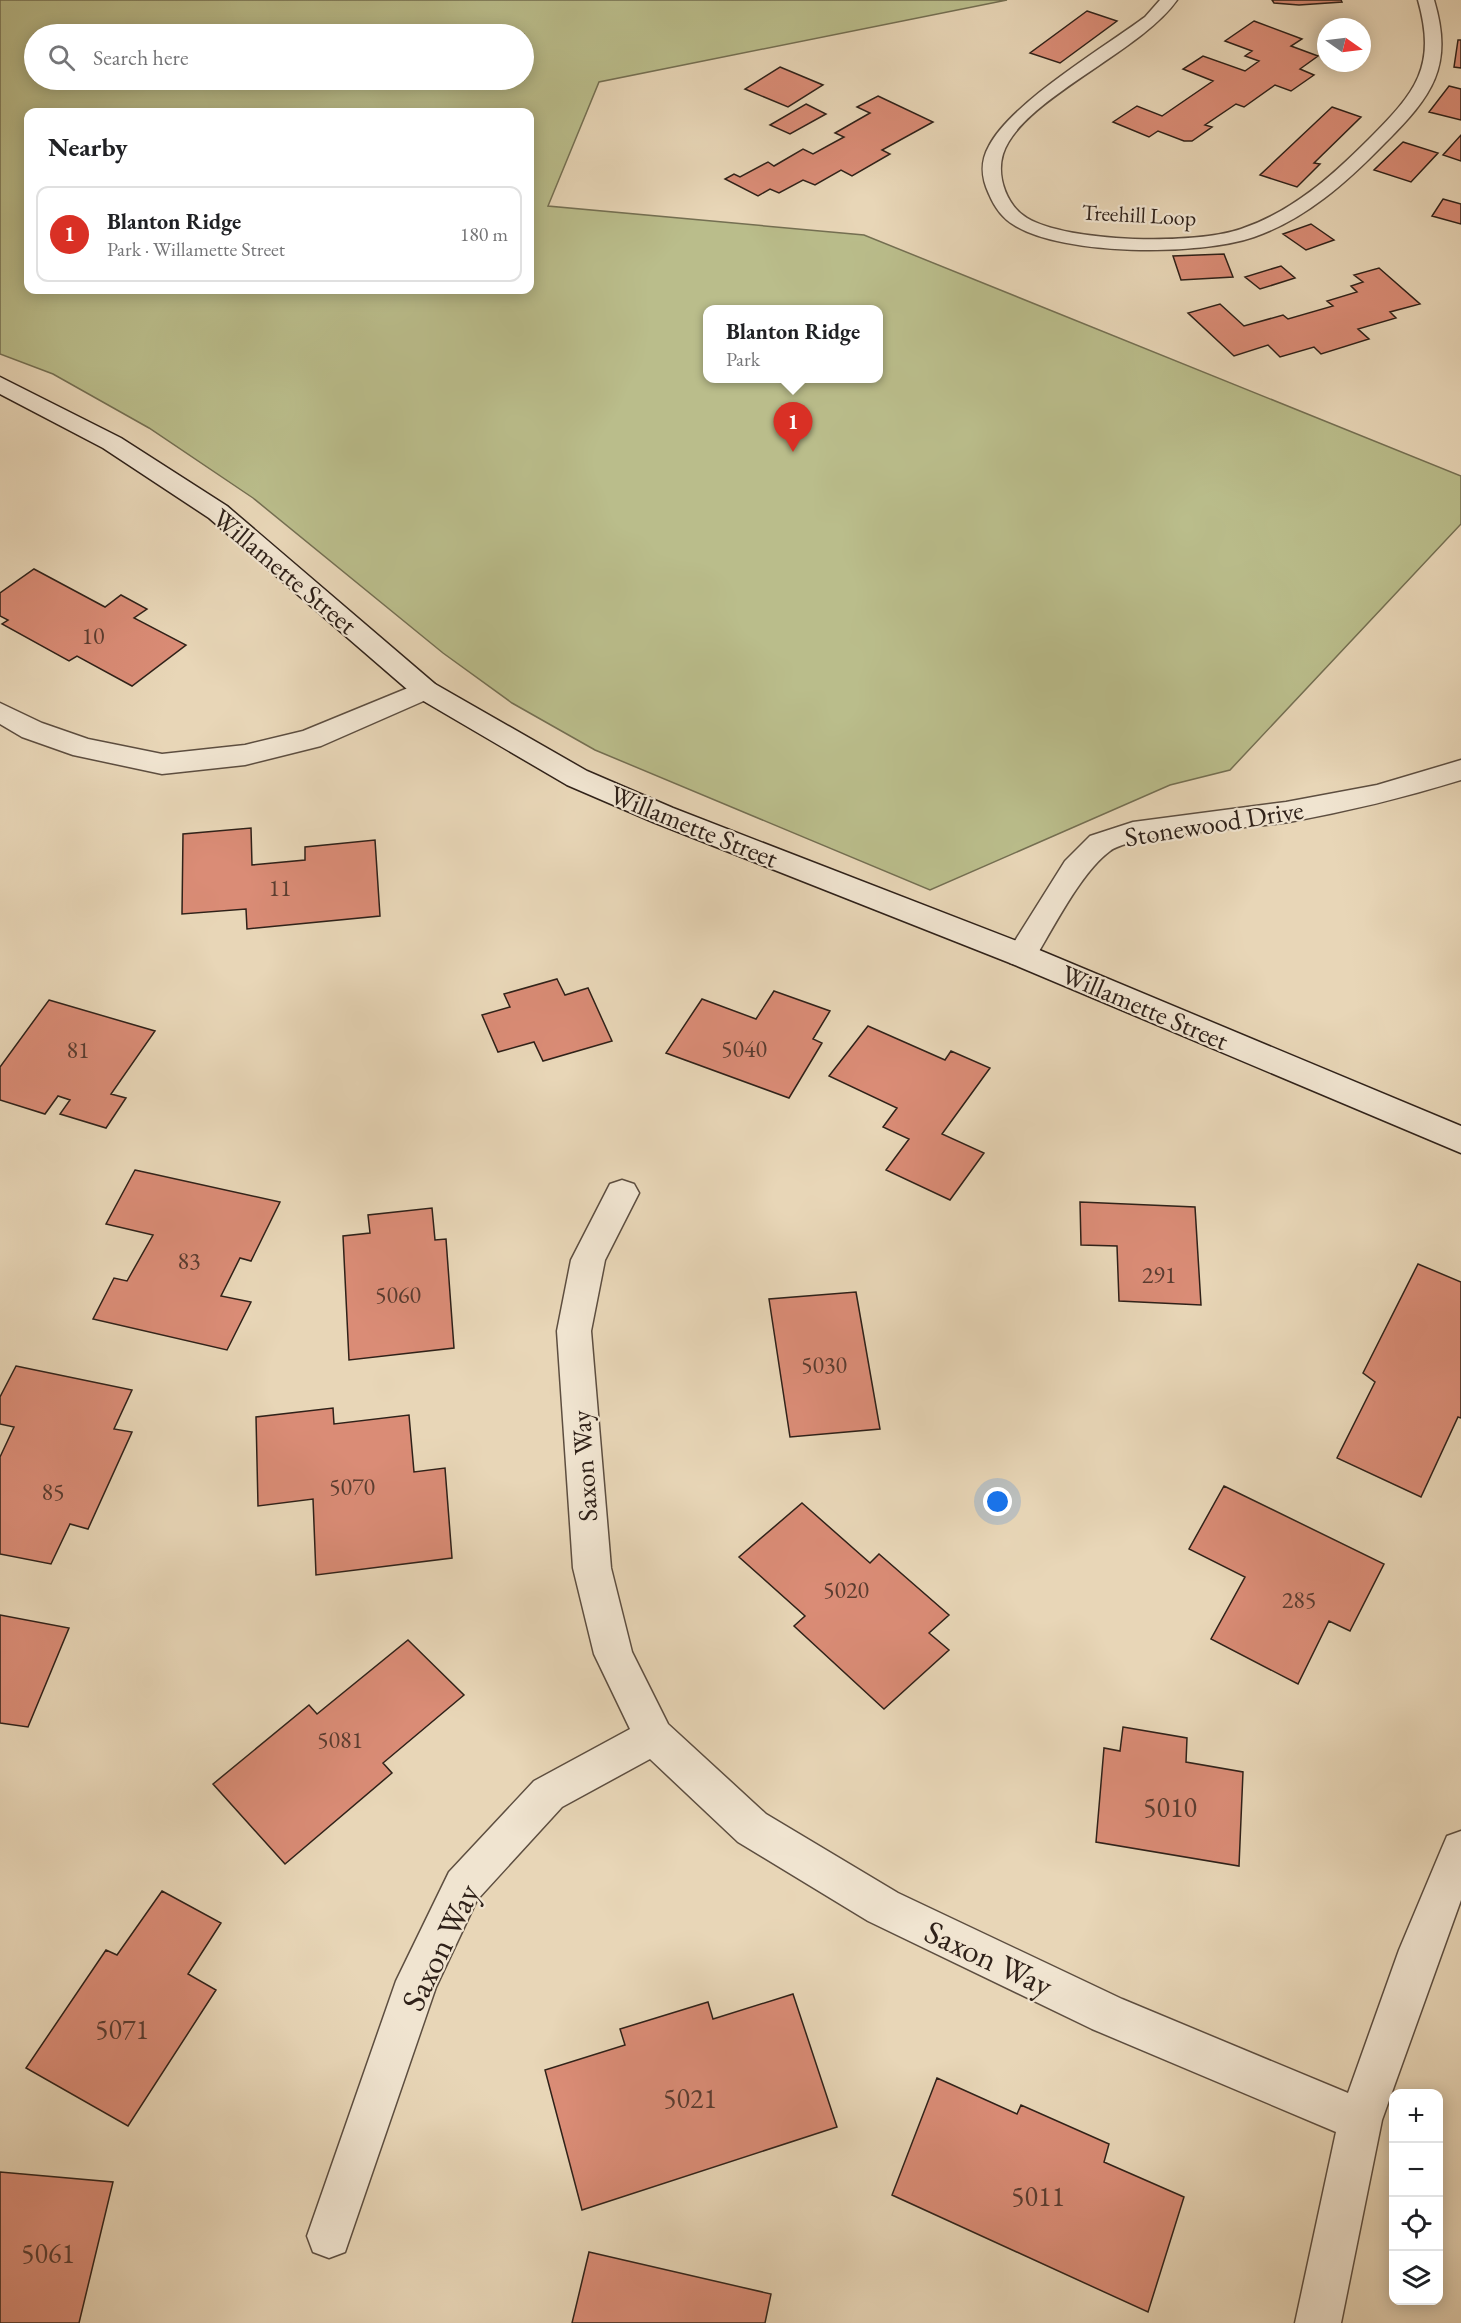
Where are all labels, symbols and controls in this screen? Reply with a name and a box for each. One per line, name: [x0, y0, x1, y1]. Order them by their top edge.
north arrow: [1317, 18, 1371, 72]
search box: [24, 24, 534, 90]
icon: search: [45, 41, 78, 74]
text: Search here: [93, 43, 188, 72]
text: Nearby: [48, 130, 128, 164]
street label: Treehill Loop: [1081, 198, 1197, 232]
text: Blanton Ridge: [107, 207, 241, 236]
text: 1: [64, 221, 75, 247]
text: 180 m: [460, 221, 508, 247]
text: Park · Willamette Street: [107, 236, 285, 262]
popup: [703, 305, 883, 383]
text: Blanton Ridge: [726, 317, 860, 346]
text: Park: [726, 346, 760, 372]
pin: 1: [774, 402, 812, 452]
street label: Willamette Street: [205, 500, 365, 642]
house number: 10: [81, 620, 105, 651]
street label: Willamette Street: [605, 776, 784, 876]
street label: Stonewood Drive: [1122, 792, 1306, 854]
house number: 11: [268, 872, 292, 903]
street label: Willamette Street: [1056, 956, 1234, 1058]
house number: 5040: [721, 1033, 767, 1064]
house number: 81: [66, 1034, 90, 1065]
house number: 83: [177, 1245, 201, 1276]
house number: 291: [1142, 1259, 1176, 1290]
house number: 5060: [375, 1279, 421, 1310]
house number: 5030: [801, 1349, 847, 1380]
street label: Saxon Way: [563, 1409, 605, 1523]
house number: 5070: [329, 1471, 375, 1502]
house number: 85: [41, 1476, 65, 1507]
your location: [983, 1487, 1012, 1516]
house number: 5020: [823, 1574, 869, 1605]
house number: 285: [1282, 1584, 1316, 1615]
house number: 5081: [317, 1724, 363, 1755]
house number: 5010: [1143, 1789, 1197, 1825]
street label: Saxon Way: [391, 1876, 489, 2018]
street label: Saxon Way: [918, 1910, 1060, 2007]
house number: 5071: [95, 2011, 149, 2047]
house number: 5021: [663, 2080, 717, 2116]
map controls: [1389, 2089, 1443, 2305]
button: +: [1389, 2089, 1443, 2143]
button: −: [1389, 2143, 1443, 2197]
house number: 5011: [1011, 2178, 1065, 2214]
button: locate: [1389, 2197, 1443, 2251]
house number: 5061: [21, 2235, 75, 2271]
button: layers: [1389, 2251, 1443, 2305]

